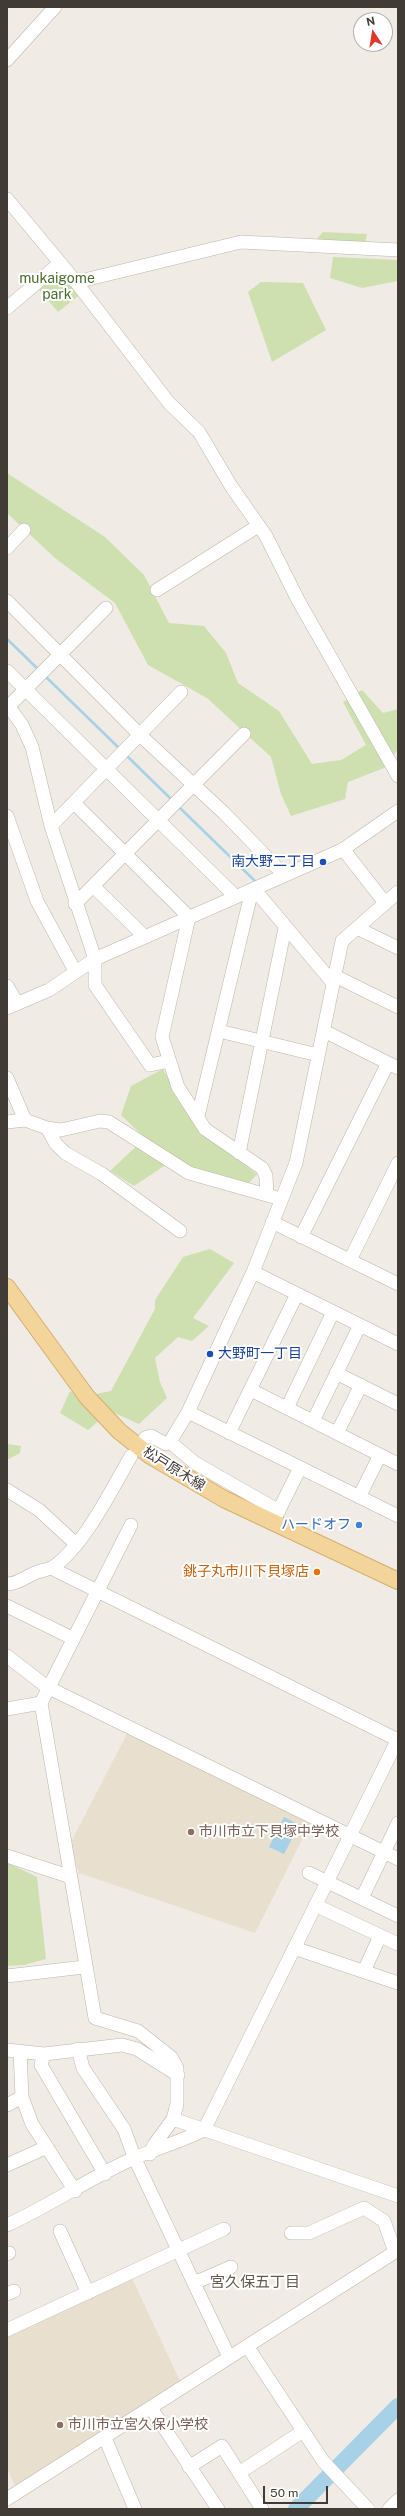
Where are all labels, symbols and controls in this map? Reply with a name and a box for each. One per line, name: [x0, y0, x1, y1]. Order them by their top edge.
north arrow: [353, 12, 393, 52]
text: N: [365, 14, 376, 28]
park label: mukaigome park: [19, 271, 95, 304]
place label: 南大野二丁目: [231, 854, 315, 870]
marker: 南大野二丁目: [318, 857, 328, 867]
place label: 大野町一丁目: [218, 1346, 302, 1362]
marker: 大野町一丁目: [205, 1349, 215, 1359]
street label: 松戸原木線: [140, 1443, 208, 1495]
place label: ハードオフ: [281, 1517, 351, 1533]
marker: ハードオフ: [354, 1520, 364, 1530]
place label: 銚子丸市川下貝塚店: [183, 1564, 309, 1580]
marker: 銚子丸市川下貝塚店: [312, 1567, 322, 1577]
place label: 市川市立下貝塚中学校: [199, 1824, 339, 1840]
marker: 市川市立下貝塚中学校: [186, 1827, 196, 1837]
district label: 宮久保五丁目: [210, 2273, 300, 2291]
place label: 市川市立宮久保小学校: [68, 2417, 208, 2433]
marker: 市川市立宮久保小学校: [55, 2420, 65, 2430]
scale bar: [265, 2478, 330, 2504]
text: 50 m: [270, 2486, 298, 2500]

